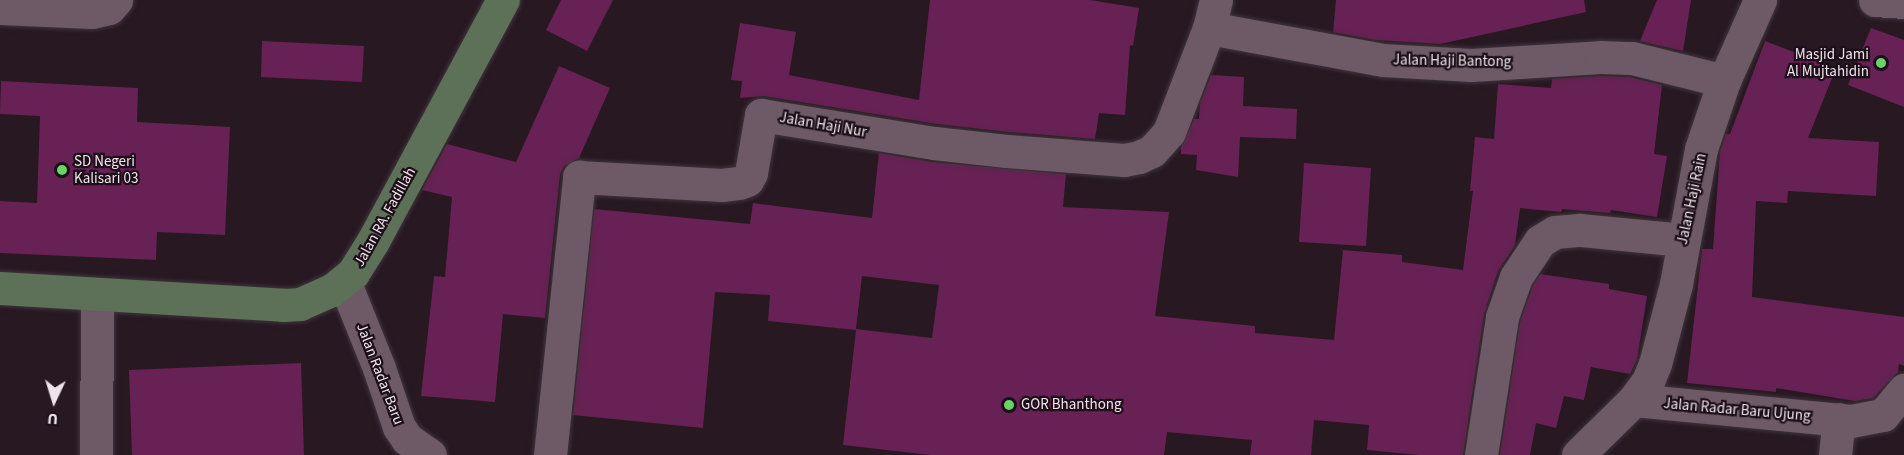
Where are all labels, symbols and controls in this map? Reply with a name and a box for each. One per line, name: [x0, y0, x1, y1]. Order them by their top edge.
place label: Masjid Jami Al Mujtahidin: [1787, 45, 1869, 80]
street label: Jalan Haji Bantong: [1393, 51, 1511, 71]
marker: Masjid Jami Al Mujtahidin: [1874, 56, 1888, 70]
street label: Jalan Haji Nur: [778, 108, 868, 142]
place label: SD Negeri Kalisari 03: [74, 152, 138, 187]
street label: Jalan Haji Rain: [1674, 152, 1710, 246]
marker: SD Negeri Kalisari 03: [55, 163, 69, 177]
street label: Jalan RA. Fadillah: [350, 164, 420, 270]
street label: Jalan Radar Baru: [352, 321, 408, 427]
north arrow: [24, 371, 84, 431]
street label: Jalan Radar Baru Ujung: [1663, 395, 1811, 425]
place label: GOR Bhanthong: [1021, 396, 1122, 414]
marker: GOR Bhanthong: [1002, 398, 1016, 412]
text: U: [47, 408, 59, 430]

